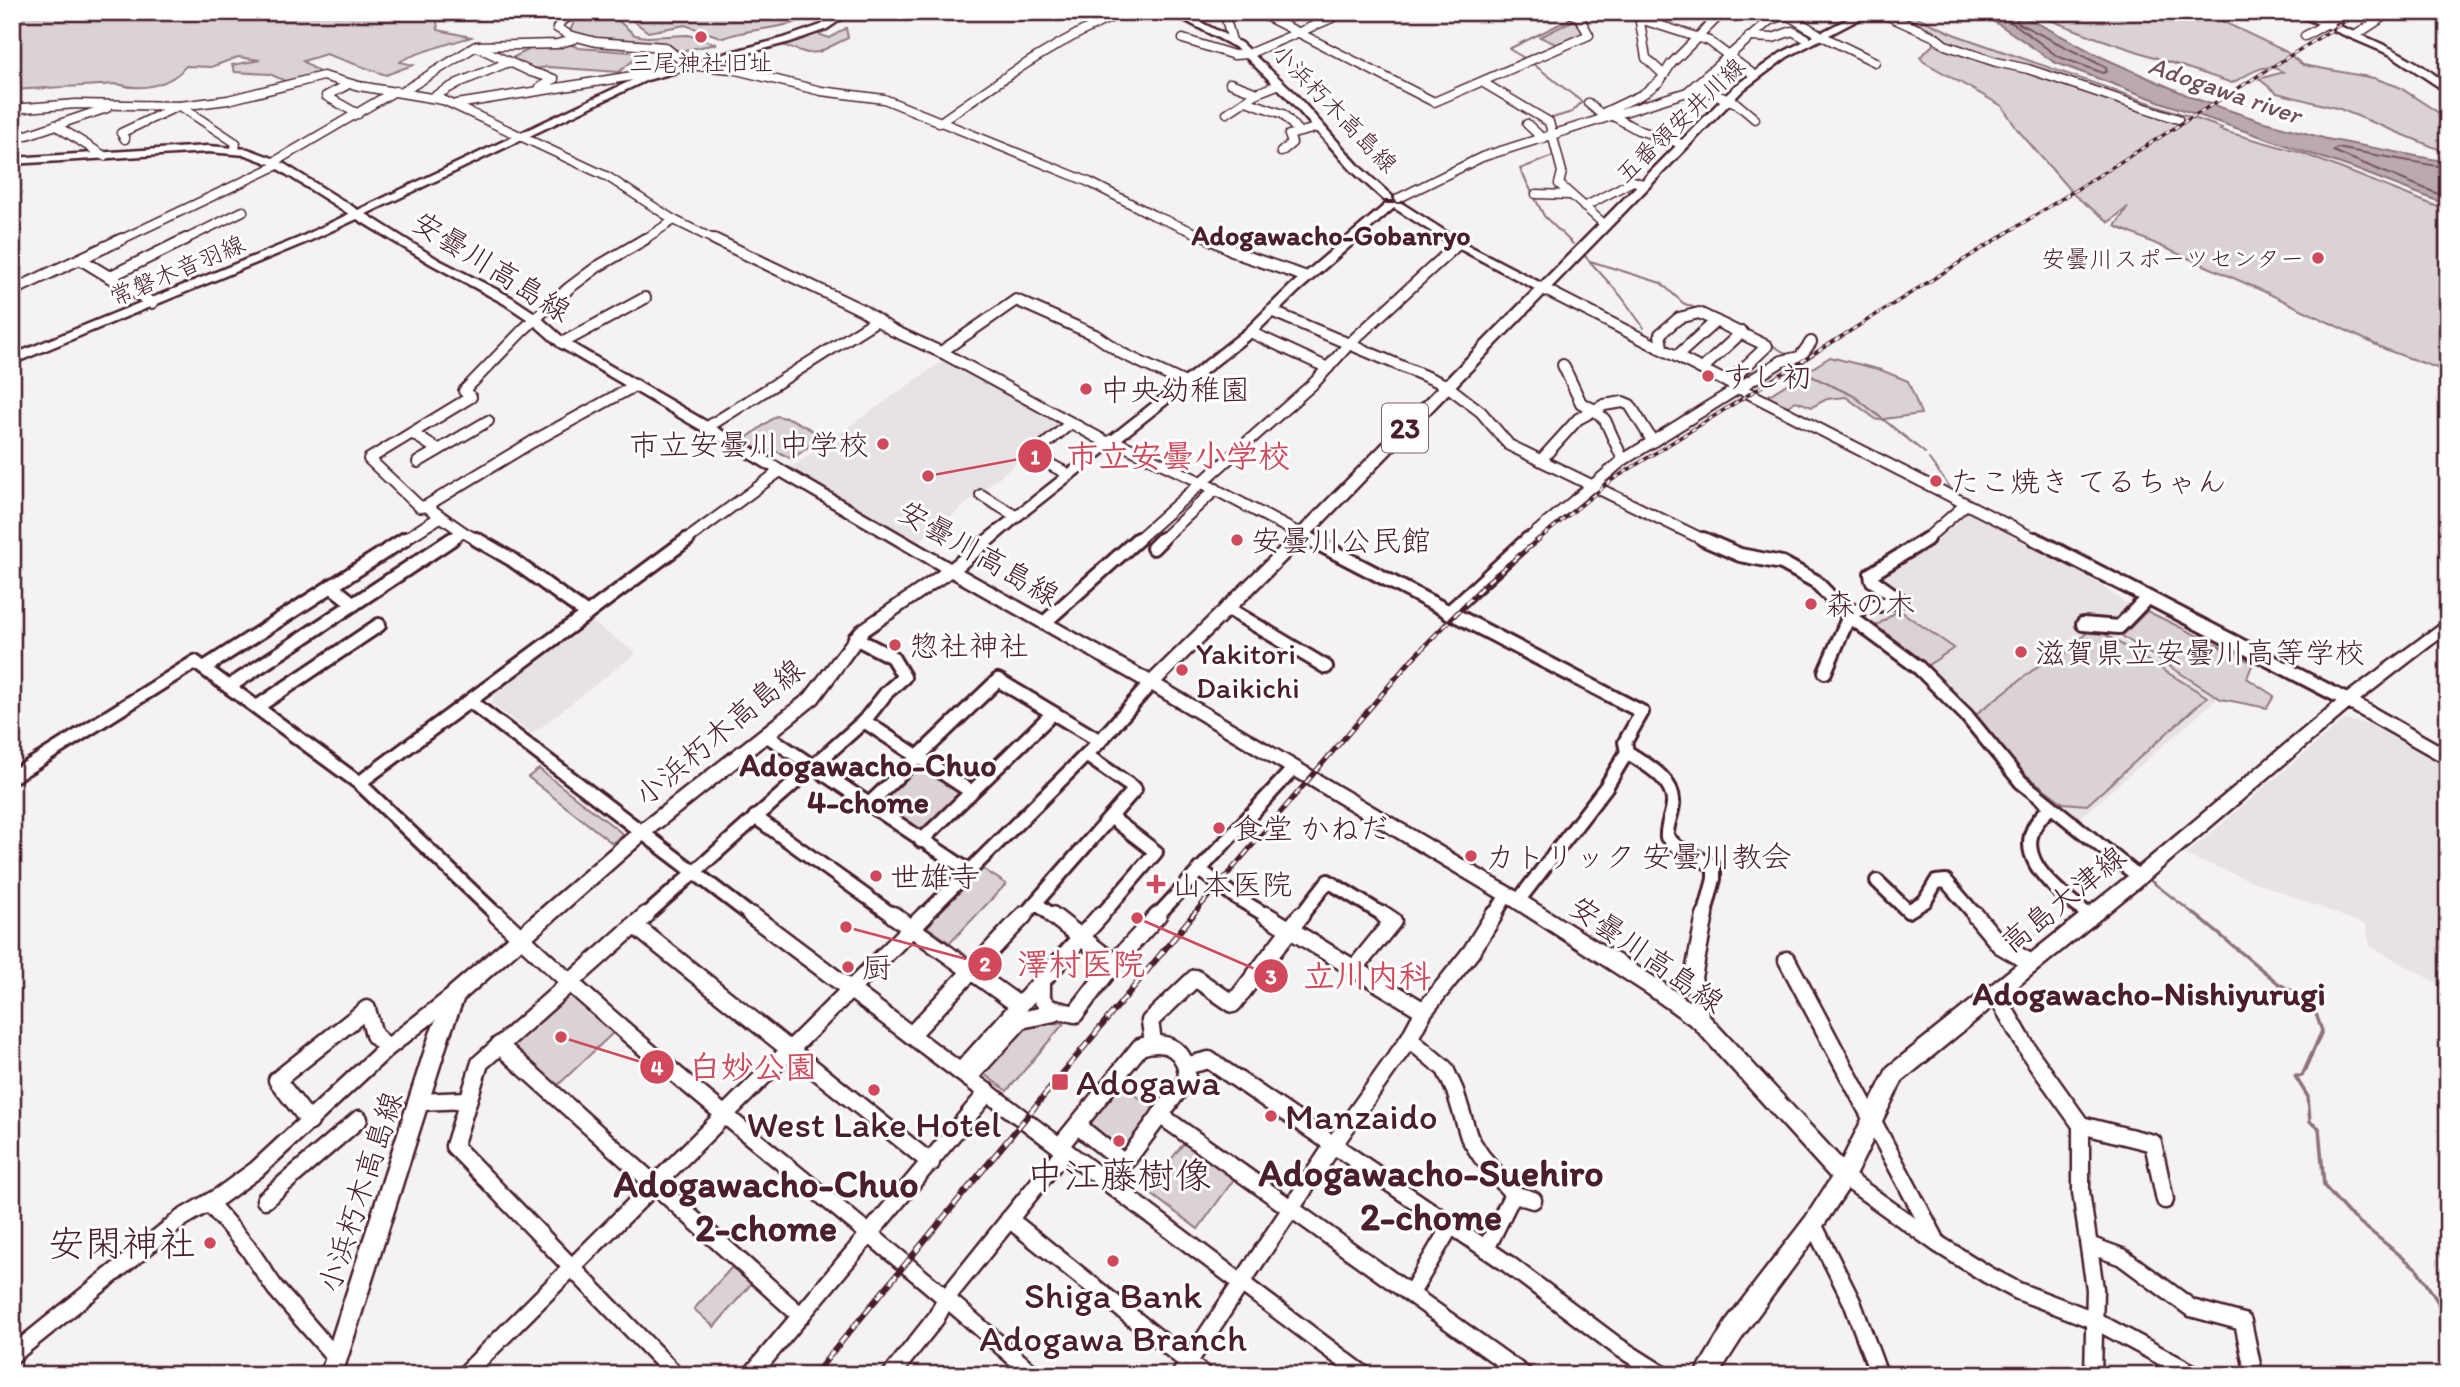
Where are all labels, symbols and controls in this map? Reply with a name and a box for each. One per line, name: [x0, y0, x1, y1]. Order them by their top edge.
marker: 三尾神社旧址: [693, 29, 709, 45]
street label: 小浜朽木高島線: [1266, 38, 1404, 178]
place label: 三尾神社旧址: [629, 48, 773, 77]
water label: Adogawa river: [2145, 49, 2308, 132]
street label: 五番領安井川線: [1610, 51, 1750, 189]
street label: 安曇川高島線: [406, 203, 578, 329]
district label: Adogawacho-Gobanryo: [1191, 218, 1471, 252]
street label: 常磐木音羽線: [105, 229, 249, 311]
place label: 安曇川スポーツセンター: [2041, 244, 2304, 273]
marker: 安曇川スポーツセンター: [2310, 250, 2326, 266]
place label: すし初: [1722, 358, 1812, 395]
marker: すし初: [1700, 368, 1716, 384]
place label: 中央幼稚園: [1100, 371, 1250, 408]
marker: 中央幼稚園: [1078, 381, 1094, 397]
road number: 23: [1382, 404, 1428, 452]
place label: 市立安曇川中学校: [629, 426, 869, 463]
callout: 市立安曇小学校: [1017, 430, 1304, 483]
marker: 市立安曇川中学校: [875, 436, 891, 452]
text: 市立安曇小学校: [1066, 437, 1290, 475]
text: 1: [1030, 444, 1040, 469]
place label: たこ焼き てるちゃん: [1950, 463, 2227, 500]
marker: たこ焼き てるちゃん: [1928, 473, 1944, 489]
street label: 安曇川高島線: [892, 492, 1066, 614]
place label: 安曇川公民館: [1251, 522, 1431, 559]
marker: 安曇川公民館: [1229, 532, 1245, 548]
place label: 森の木: [1825, 586, 1915, 623]
marker: 森の木: [1803, 596, 1819, 612]
place label: 惣社神社: [909, 627, 1029, 664]
place label: 滋賀県立安曇川高等学校: [2035, 634, 2365, 671]
place label: Yakitori Daikichi: [1196, 635, 1300, 706]
marker: 惣社神社: [887, 637, 903, 653]
marker: 滋賀県立安曇川高等学校: [2013, 644, 2029, 660]
street label: 小浜朽木高島線: [627, 650, 811, 814]
marker: Yakitori Daikichi: [1174, 662, 1190, 678]
district label: Adogawacho-Chuo 4-chome: [739, 746, 996, 821]
place label: 食堂 かねだ: [1233, 810, 1390, 847]
marker: 食堂 かねだ: [1211, 820, 1227, 836]
street label: 高島大津線: [1993, 837, 2133, 961]
place label: カトリック 安曇川教会: [1485, 838, 1792, 875]
marker: カトリック 安曇川教会: [1463, 848, 1479, 864]
place label: 世雄寺: [890, 858, 980, 895]
place label: 山本医院: [1172, 866, 1292, 903]
marker: 世雄寺: [868, 868, 884, 884]
marker: 山本医院: [1146, 874, 1166, 894]
street label: 安曇川高島線: [1563, 887, 1731, 1021]
callout: 澤村医院: [968, 938, 1159, 991]
text: 澤村医院: [1017, 945, 1145, 983]
place label: 厨: [862, 949, 892, 986]
callout: 立川内科: [1254, 950, 1445, 1003]
text: 2: [979, 951, 991, 976]
text: 立川内科: [1303, 957, 1431, 995]
marker: 厨: [840, 959, 856, 975]
text: 3: [1265, 964, 1277, 989]
district label: Adogawacho-Nishiyurugi: [1971, 974, 2326, 1013]
callout: 白妙公園: [640, 1041, 831, 1094]
text: 白妙公園: [689, 1048, 817, 1086]
text: 4: [651, 1055, 664, 1080]
place label: Adogawa: [1076, 1060, 1220, 1104]
marker: Adogawa: [1050, 1072, 1070, 1092]
marker: West Lake Hotel: [866, 1082, 882, 1098]
street label: 小浜朽木高島線: [310, 1086, 410, 1298]
place label: Manzaido: [1285, 1094, 1438, 1138]
place label: West Lake Hotel: [746, 1102, 1002, 1146]
marker: Manzaido: [1263, 1108, 1279, 1124]
marker: 中江藤樹像: [1111, 1133, 1127, 1149]
district label: Adogawacho-Suehiro 2-chome: [1258, 1150, 1604, 1240]
place label: 中江藤樹像: [1027, 1153, 1212, 1197]
district label: Adogawacho-Chuo 2-chome: [614, 1161, 919, 1251]
place label: 安閑神社: [48, 1221, 196, 1265]
marker: 安閑神社: [202, 1235, 218, 1251]
marker: Shiga Bank Adogawa Branch: [1105, 1253, 1121, 1269]
place label: Shiga Bank Adogawa Branch: [979, 1273, 1247, 1360]

